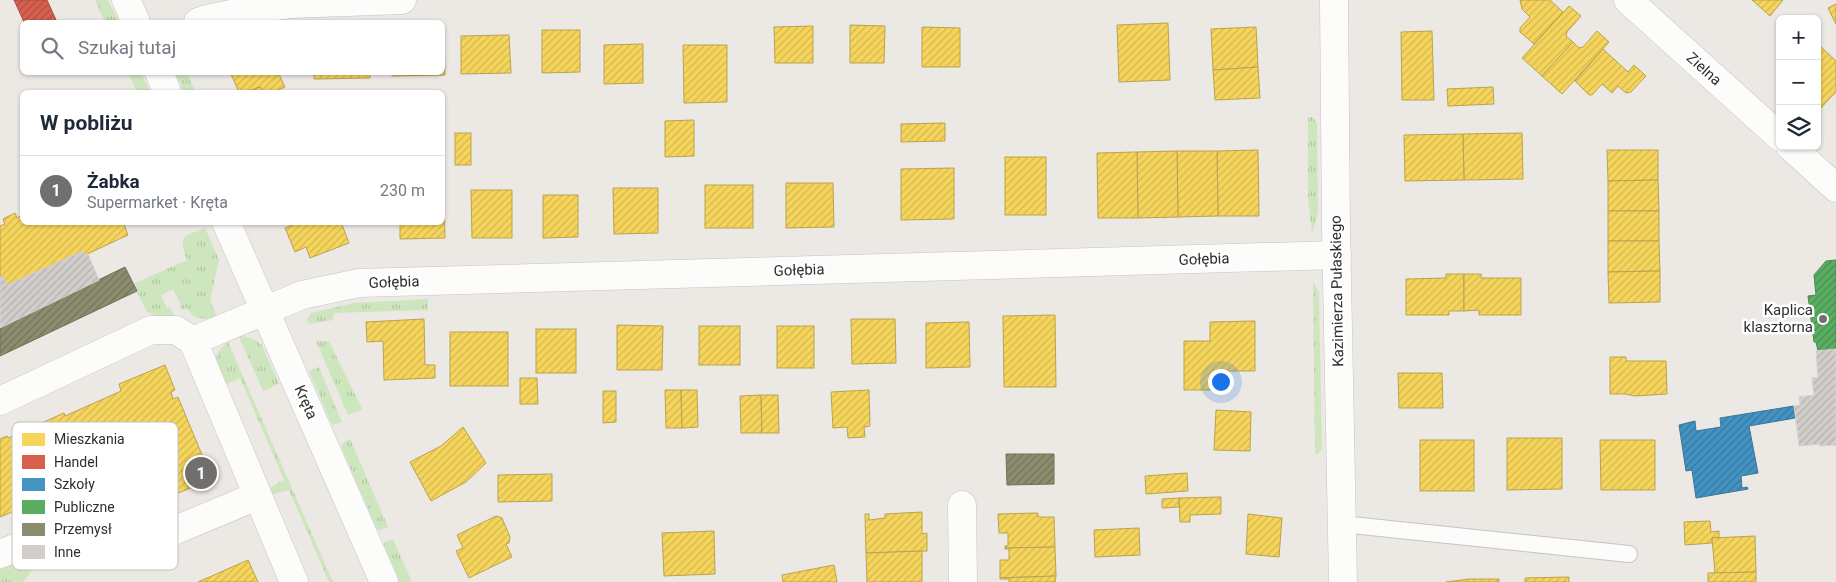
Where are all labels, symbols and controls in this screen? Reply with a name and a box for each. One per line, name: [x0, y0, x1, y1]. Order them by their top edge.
map controls: [1776, 15, 1821, 150]
button: +: [1776, 15, 1821, 60]
search box: [20, 20, 445, 75]
icon: search: [38, 34, 66, 62]
text: Szukaj tutaj: [78, 36, 176, 59]
street label: Zielna: [1683, 49, 1725, 89]
button: −: [1776, 60, 1821, 105]
button: layers: [1776, 105, 1821, 150]
text: W pobliżu: [40, 111, 133, 135]
text: Żabka: [87, 170, 140, 193]
text: 1: [51, 181, 61, 200]
text: 230 m: [380, 181, 425, 200]
text: Supermarket · Kręta: [87, 193, 228, 212]
street label: Kazimierza Pułaskiego: [1327, 215, 1347, 367]
street label: Gołębia: [1178, 249, 1230, 269]
street label: Gołębia: [773, 260, 825, 280]
street label: Gołębia: [368, 272, 420, 292]
place label: Kaplica klasztorna: [1744, 301, 1813, 336]
marker: Kaplica klasztorna: [1817, 313, 1829, 325]
your location: [1208, 369, 1234, 395]
street label: Kręta: [291, 382, 321, 422]
legend: [12, 422, 178, 570]
text: Mieszkania: [54, 431, 125, 447]
text: Handel: [54, 454, 98, 470]
pin: 1: [185, 454, 217, 492]
text: Szkoły: [54, 476, 95, 492]
text: Publiczne: [54, 499, 115, 515]
text: Przemysł: [54, 521, 112, 537]
text: Inne: [54, 544, 81, 560]

